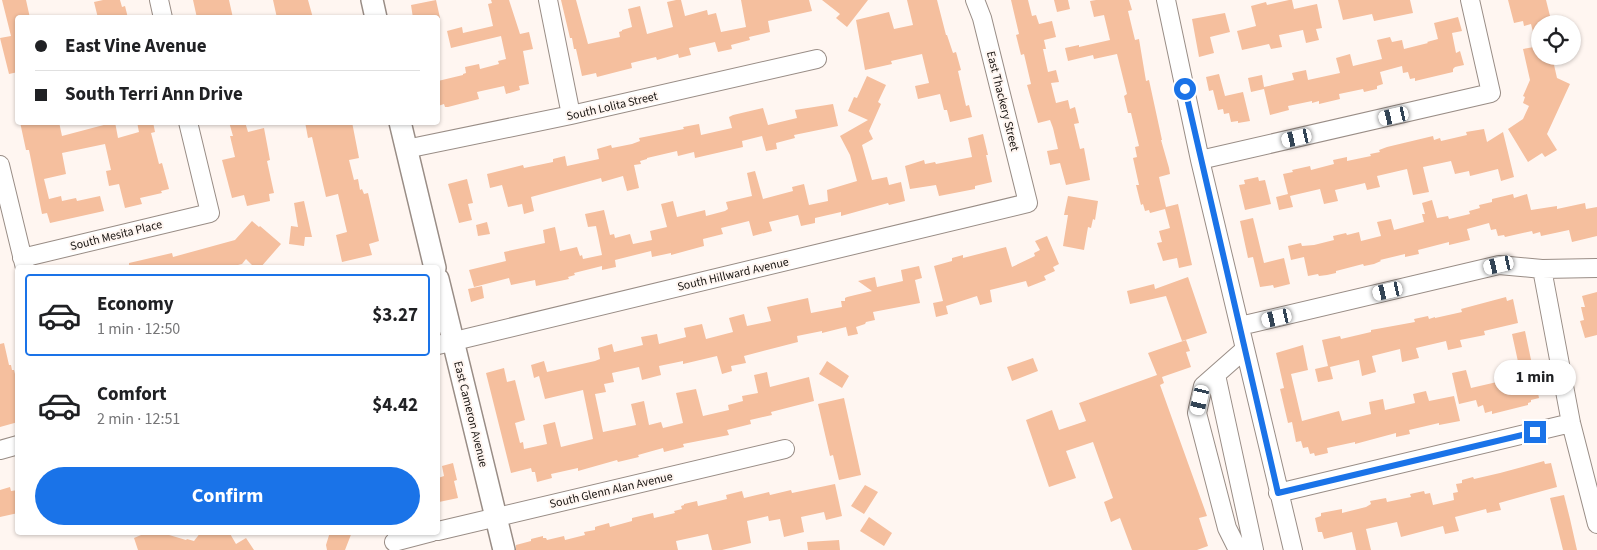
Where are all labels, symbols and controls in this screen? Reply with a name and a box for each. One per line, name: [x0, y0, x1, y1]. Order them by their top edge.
map controls: [1531, 15, 1581, 65]
button: locate: [1531, 15, 1581, 65]
text: East Vine Avenue: [65, 33, 207, 60]
street label: East Thackery Street: [982, 49, 1023, 153]
route start: [1174, 78, 1196, 100]
text: South Terri Ann Drive: [65, 81, 243, 108]
street label: South Lolita Street: [565, 88, 659, 125]
car: [1377, 105, 1410, 127]
car: [1280, 127, 1313, 149]
street label: South Mesita Place: [68, 216, 164, 255]
street label: South Hillward Avenue: [676, 253, 791, 296]
car: [1482, 254, 1515, 276]
car: [1371, 280, 1404, 302]
text: Economy: [97, 291, 174, 318]
icon: car: [37, 293, 82, 338]
text: $3.27: [372, 302, 418, 329]
car: [1260, 307, 1293, 329]
text: 1 min · 12:50: [97, 318, 180, 340]
street label: East Cameron Avenue: [449, 359, 492, 469]
callout: 1 min: [1494, 360, 1576, 394]
text: 1 min: [1516, 366, 1554, 388]
text: Comfort: [97, 381, 167, 408]
icon: car: [37, 383, 82, 428]
car: [1189, 384, 1210, 416]
text: $4.42: [372, 392, 418, 419]
text: 2 min · 12:51: [97, 408, 180, 430]
route end: [1524, 421, 1546, 443]
button: Confirm: [35, 467, 420, 525]
street label: South Glenn Alan Avenue: [548, 468, 674, 513]

